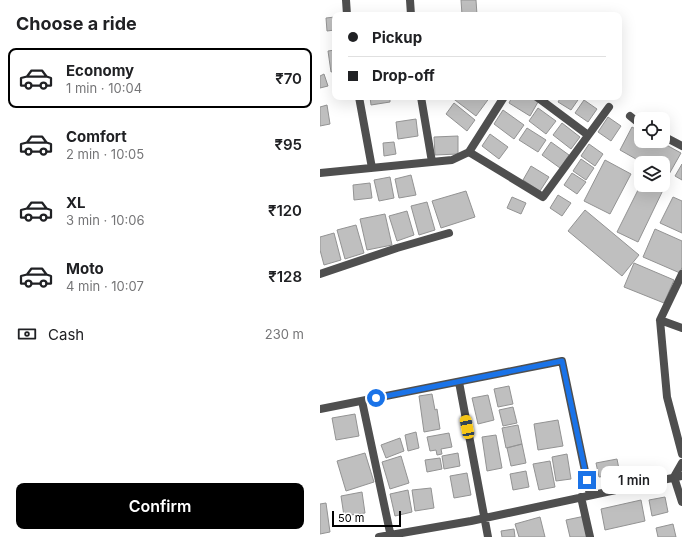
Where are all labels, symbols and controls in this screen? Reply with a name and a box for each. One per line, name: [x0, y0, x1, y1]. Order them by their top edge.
text: Choose a ride: [16, 13, 137, 34]
text: Pickup: [372, 28, 422, 47]
icon: car: [18, 60, 54, 96]
text: Economy: [66, 61, 134, 80]
text: Drop-off: [372, 66, 435, 85]
text: ₹70: [275, 69, 302, 88]
text: 1 min · 10:04: [66, 80, 142, 96]
map controls: [634, 112, 670, 192]
button: locate: [634, 112, 670, 148]
icon: car: [18, 126, 54, 162]
text: Comfort: [66, 127, 127, 146]
text: ₹95: [275, 135, 302, 154]
text: 2 min · 10:05: [66, 146, 144, 162]
button: layers: [634, 156, 670, 192]
icon: car: [18, 192, 54, 228]
text: XL: [66, 193, 86, 212]
text: ₹120: [268, 201, 302, 220]
text: 3 min · 10:06: [66, 212, 144, 228]
icon: car: [18, 258, 54, 294]
text: Moto: [66, 259, 104, 278]
text: ₹128: [268, 267, 302, 286]
text: 4 min · 10:07: [66, 278, 144, 294]
icon: cash: [16, 323, 38, 345]
text: Cash: [48, 325, 84, 344]
text: 230 m: [265, 326, 304, 342]
route start: [367, 389, 385, 407]
car: [459, 414, 475, 440]
callout: 1 min: [601, 466, 667, 494]
route end: [578, 471, 596, 489]
text: 1 min: [618, 472, 650, 488]
button: Confirm: [16, 483, 304, 529]
scale bar: [332, 509, 401, 528]
text: 50 m: [338, 511, 364, 525]

